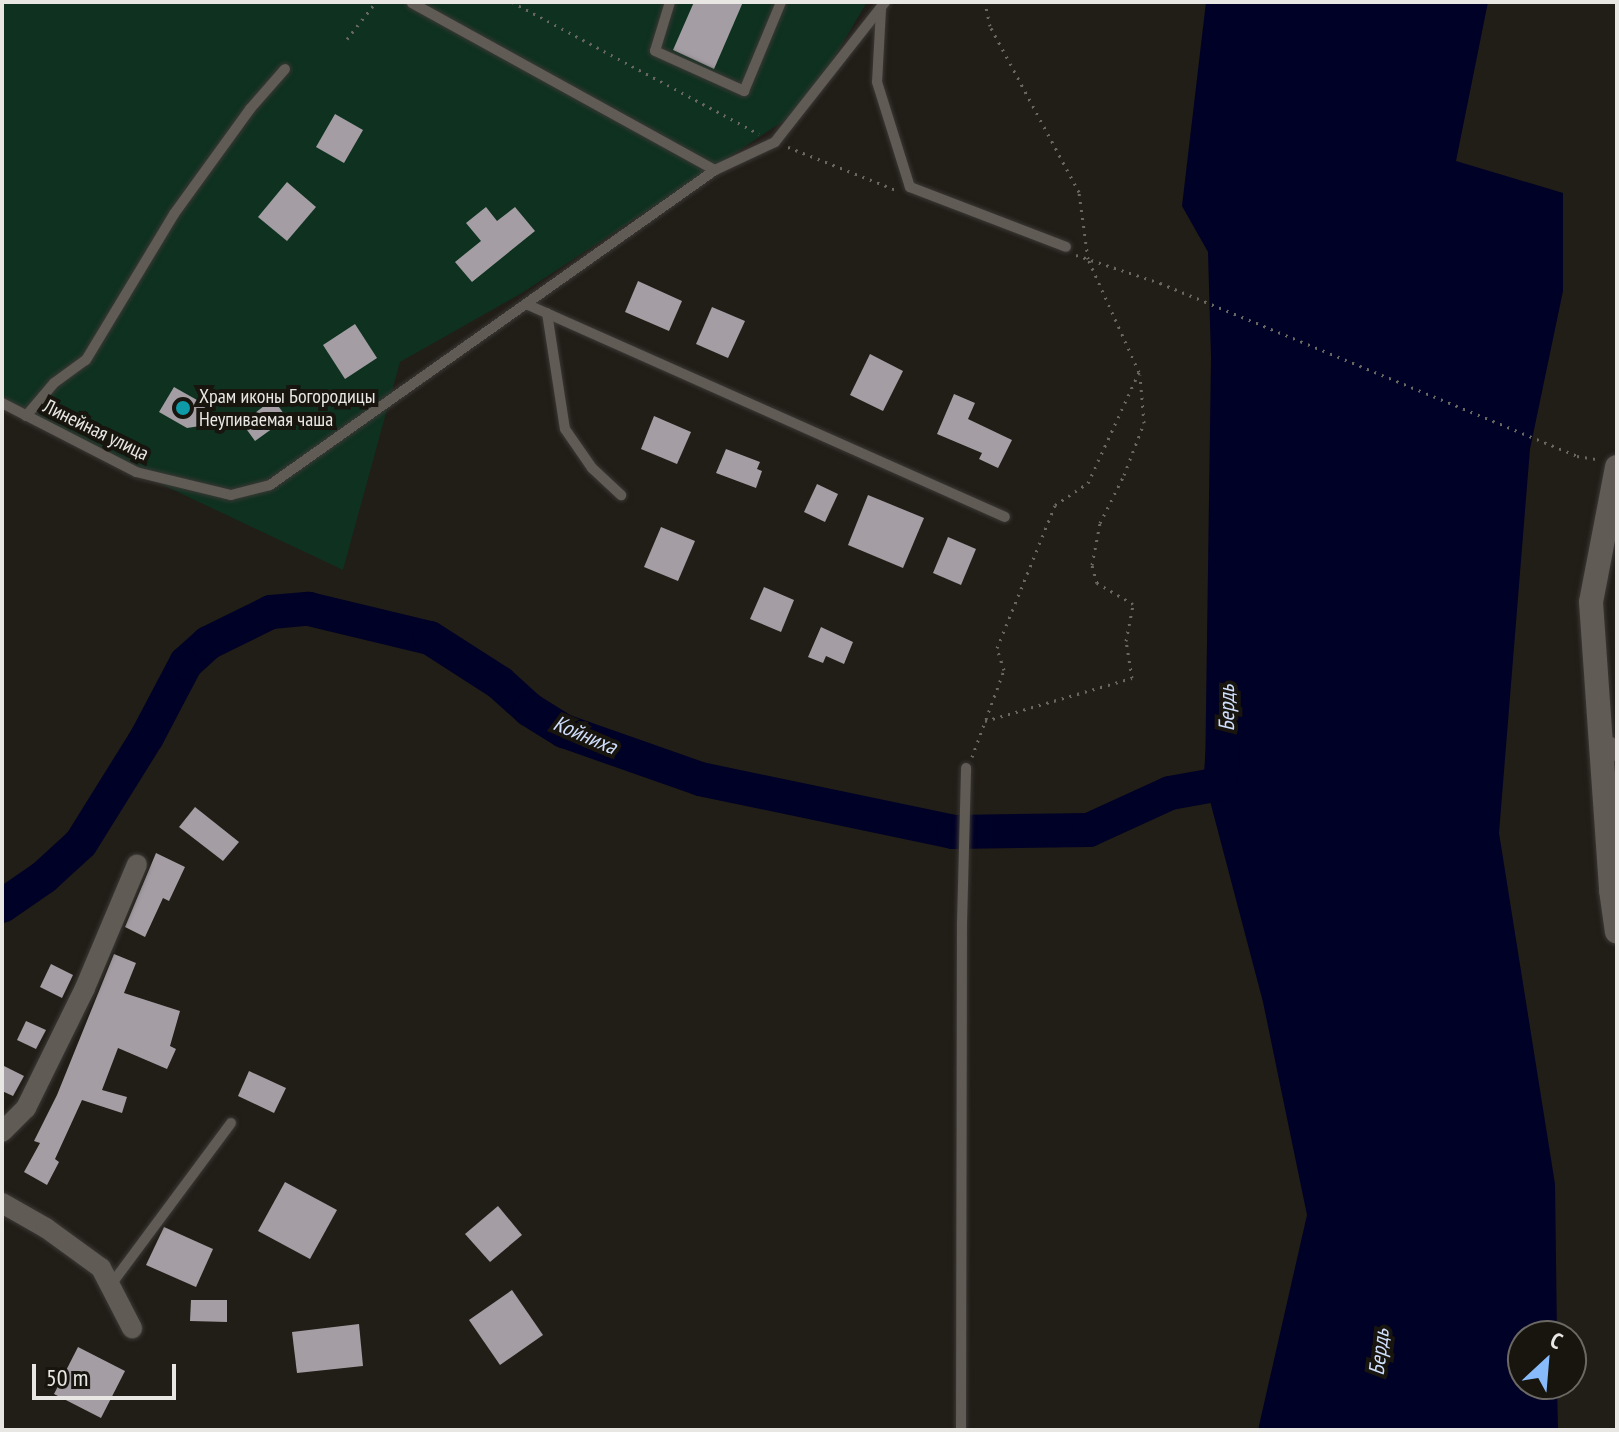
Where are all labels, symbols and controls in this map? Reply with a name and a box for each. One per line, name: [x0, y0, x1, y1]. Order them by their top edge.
place label: Храм иконы Богородицы Неупиваемая чаша: [199, 384, 375, 431]
street label: Линейная улица: [39, 394, 153, 466]
marker: Храм иконы Богородицы Неупиваемая чаша: [174, 399, 192, 417]
water label: Бердь: [1214, 685, 1240, 731]
water label: Койниха: [549, 710, 621, 760]
north arrow: [1507, 1320, 1587, 1400]
text: С: [1546, 1325, 1567, 1355]
water label: Бердь: [1363, 1327, 1395, 1377]
scale bar: [36, 1348, 180, 1398]
text: 50 m: [46, 1362, 88, 1393]

